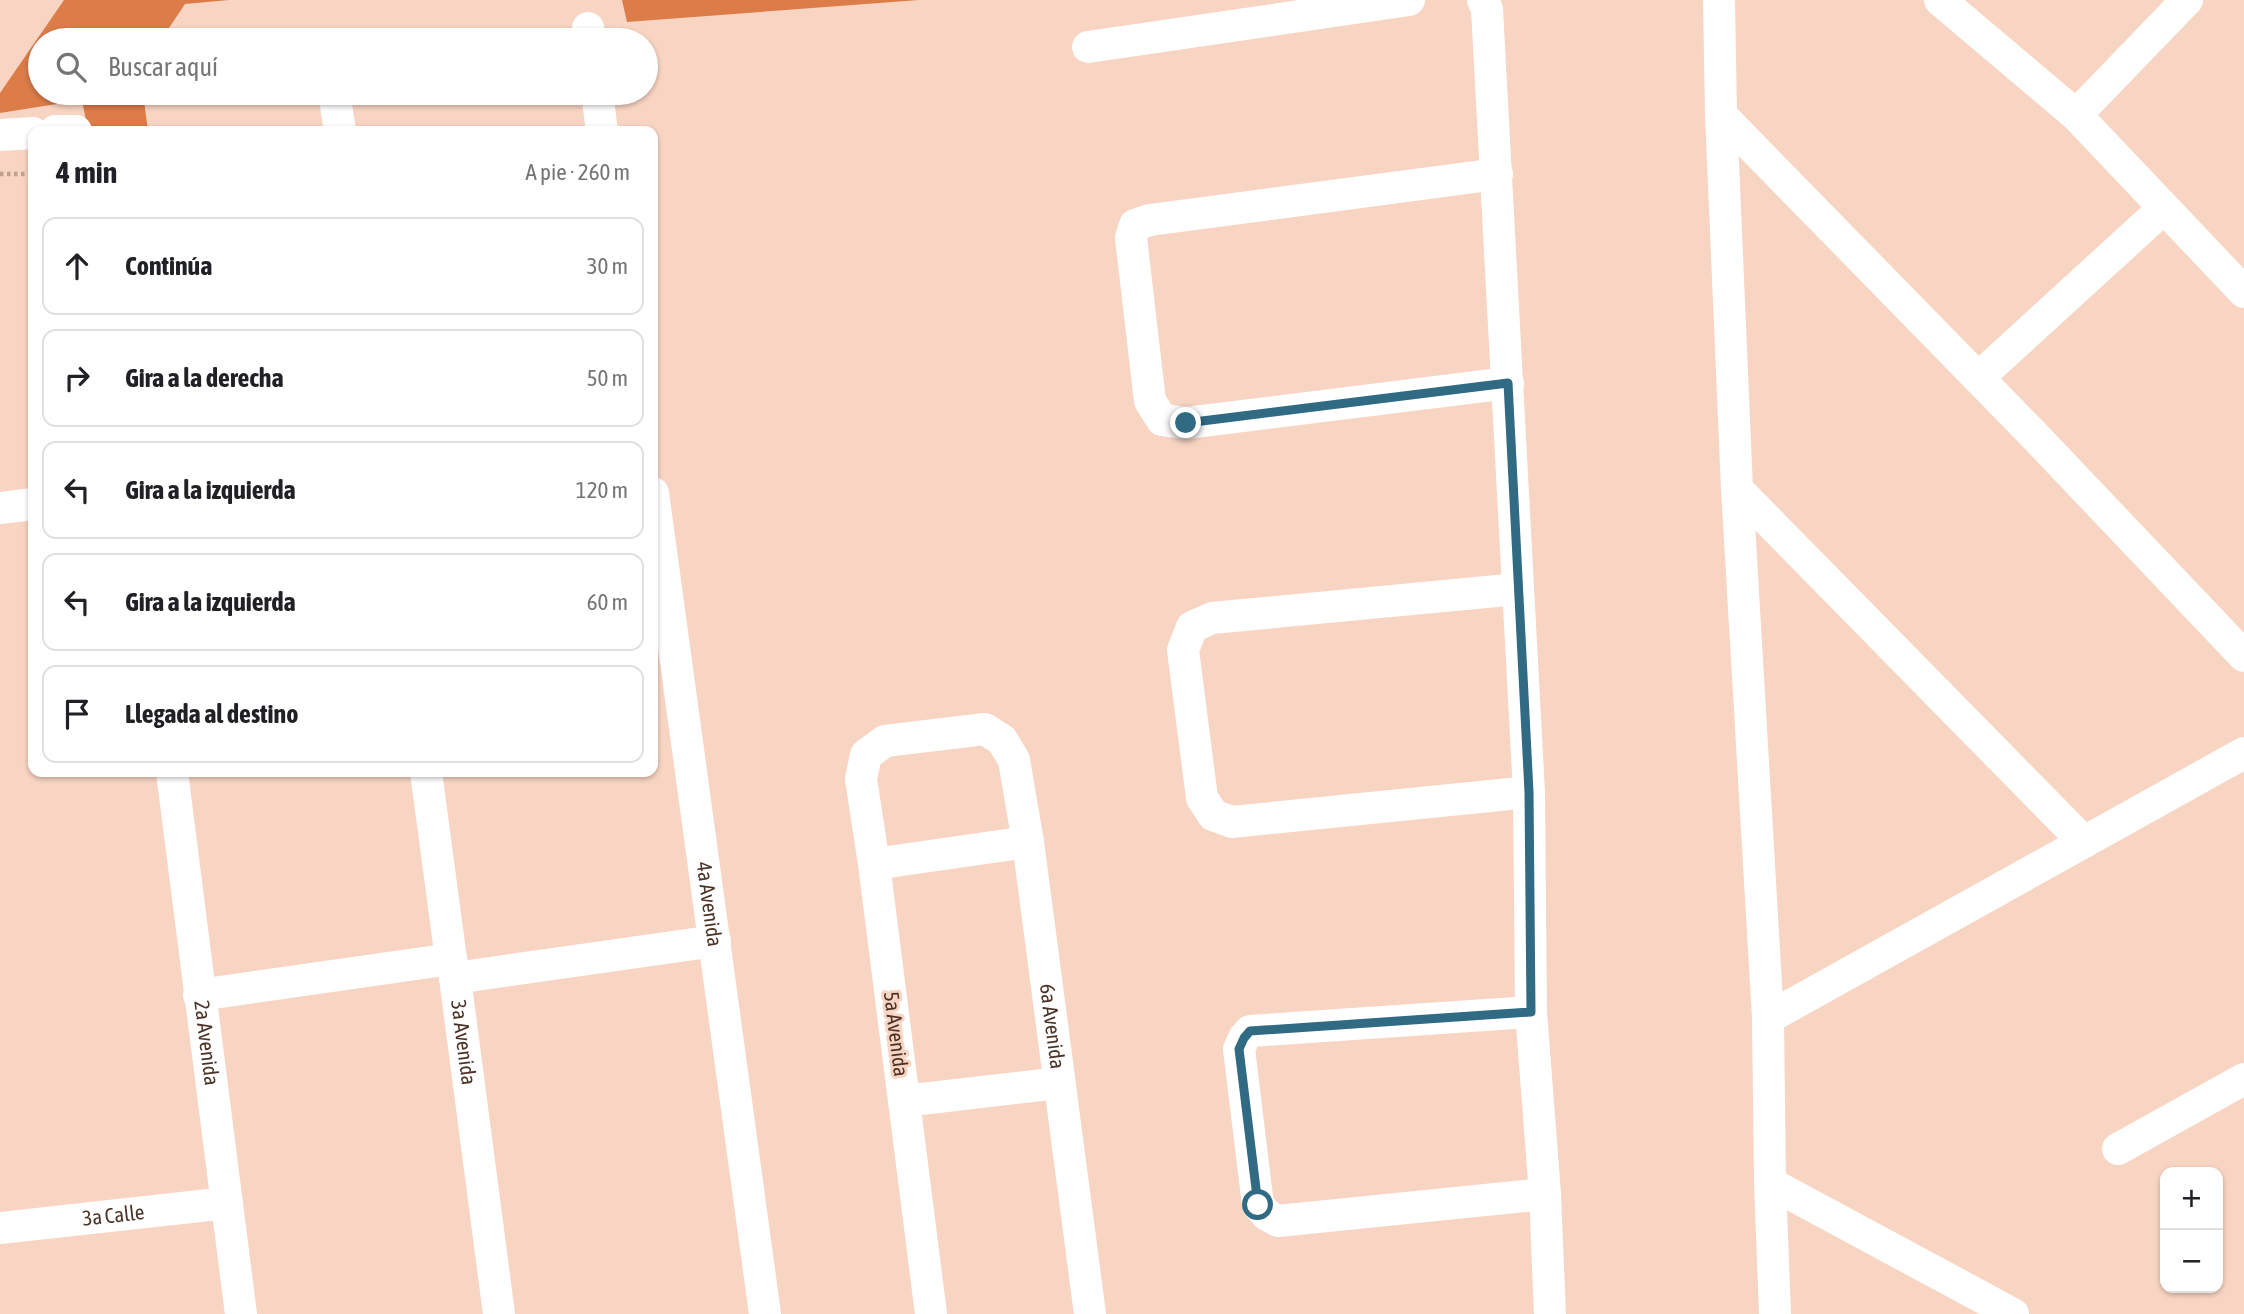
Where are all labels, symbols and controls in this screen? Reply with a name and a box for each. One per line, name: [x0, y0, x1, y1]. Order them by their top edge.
search box: [28, 28, 658, 105]
icon: search: [52, 48, 90, 86]
text: Buscar aquí: [108, 52, 218, 82]
text: 4 min: [56, 155, 117, 189]
text: A pie · 260 m: [526, 159, 630, 185]
icon: ahead: [58, 247, 96, 285]
text: Continúa: [125, 251, 212, 281]
text: 30 m: [587, 253, 628, 279]
icon: right: [58, 359, 96, 397]
text: Gira a la derecha: [125, 363, 284, 393]
text: 50 m: [587, 365, 628, 391]
route end: [1170, 407, 1201, 438]
icon: left: [58, 471, 96, 509]
text: Gira a la izquierda: [125, 475, 296, 505]
text: 120 m: [576, 477, 628, 503]
icon: left: [58, 583, 96, 621]
text: Gira a la izquierda: [125, 587, 296, 617]
text: 60 m: [587, 589, 628, 615]
icon: arrive: [58, 695, 96, 733]
text: Llegada al destino: [125, 699, 298, 729]
street label: 4a Avenida: [692, 860, 728, 948]
street label: 6a Avenida: [1036, 982, 1071, 1070]
street label: 5a Avenida: [880, 990, 914, 1078]
street label: 3a Avenida: [447, 998, 482, 1086]
street label: 2a Avenida: [190, 999, 225, 1087]
map controls: [2160, 1167, 2223, 1293]
button: +: [2160, 1167, 2223, 1230]
route start: [1242, 1189, 1273, 1220]
street label: 3a Calle: [81, 1199, 145, 1230]
button: −: [2160, 1230, 2223, 1293]

